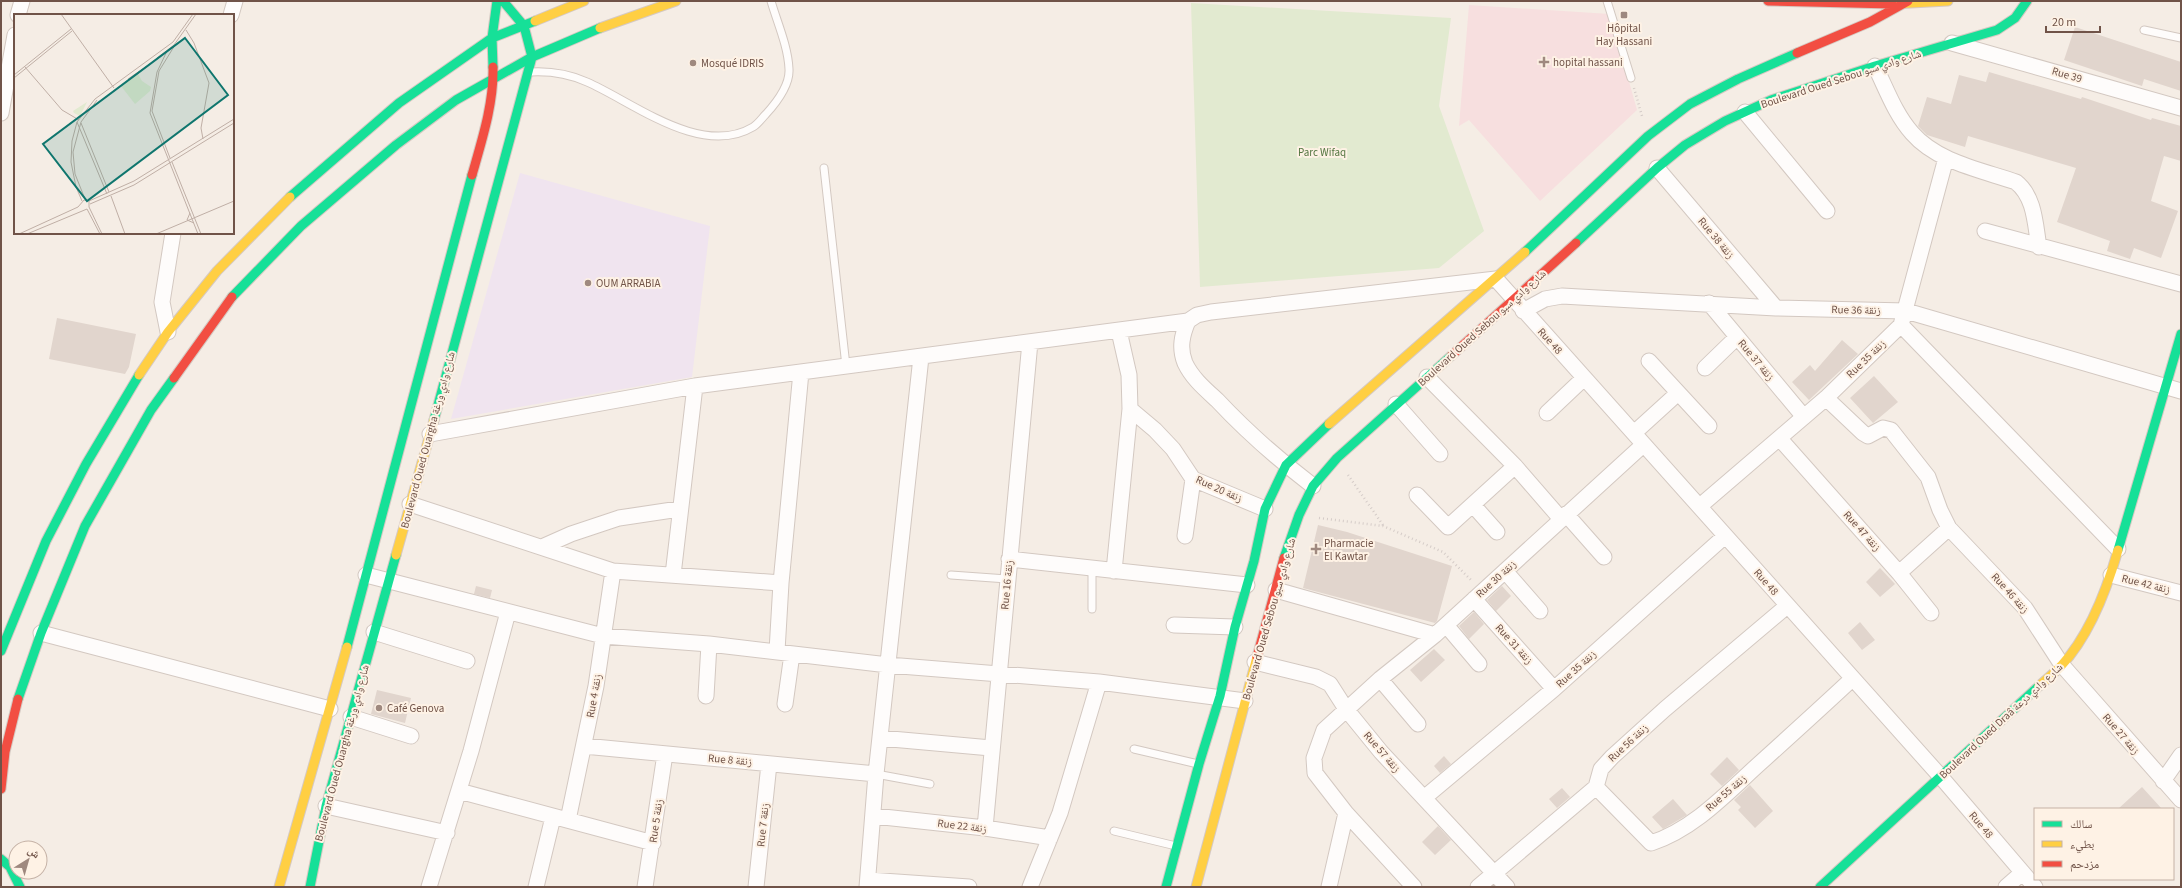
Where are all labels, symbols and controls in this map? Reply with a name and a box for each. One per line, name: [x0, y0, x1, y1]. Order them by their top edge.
scale bar: [2046, 8, 2100, 34]
marker: Hôpital Hay Hassani: [1619, 10, 1629, 20]
inset map: [14, 14, 234, 234]
text: 20 m: [2052, 14, 2076, 31]
place label: Hôpital Hay Hassani: [1596, 21, 1652, 49]
street label: Boulevard Oued Sebou شارع وادي سبو: [1759, 46, 1923, 113]
place label: hopital hassani: [1553, 55, 1623, 70]
place label: Mosqué IDRIS: [701, 56, 764, 71]
marker: hopital hassani: [1538, 56, 1550, 68]
marker: Mosqué IDRIS: [688, 58, 698, 68]
street label: Rue 39: [2050, 64, 2084, 86]
park label: Parc Wifaq: [1298, 145, 1346, 160]
street label: Rue 38 زنقة: [1694, 214, 1738, 262]
street label: Boulevard Oued Sebou شارع وادي سبو: [1415, 266, 1550, 390]
place label: OUM ARRABIA: [596, 276, 660, 291]
marker: OUM ARRABIA: [583, 278, 593, 288]
street label: Rue 36 زنقة: [1831, 302, 1881, 318]
street label: Rue 48: [1534, 325, 1566, 358]
street label: Rue 37 زنقة: [1734, 336, 1778, 384]
street label: Rue 35 زنقة: [1843, 336, 1889, 382]
street label: Boulevard Oued Ouargha شارع وادي ورغة: [397, 350, 460, 530]
street label: Rue 20 زنقة: [1193, 472, 1245, 506]
street label: Rue 47 زنقة: [1840, 508, 1884, 554]
street label: Boulevard Oued Sebou شارع وادي سبو: [1239, 536, 1300, 702]
place label: Pharmacie El Kawtar: [1324, 536, 1374, 564]
marker: Pharmacie El Kawtar: [1311, 544, 1321, 554]
street label: Rue 30 زنقة: [1473, 557, 1519, 601]
street label: Rue 16 زنقة: [997, 560, 1017, 610]
street label: Rue 48: [1750, 565, 1782, 599]
street label: Rue 46 زنقة: [1988, 570, 2032, 616]
street label: Rue 42 زنقة: [2120, 571, 2172, 597]
street label: Rue 31 زنقة: [1492, 621, 1536, 667]
street label: Rue 35 زنقة: [1553, 647, 1599, 691]
street label: Boulevard Oued Draâ شارع وادي درعة: [1936, 660, 2066, 783]
street label: Boulevard Oued Ouargha شارع وادي ورغة: [311, 663, 374, 843]
street label: Rue 4 زنقة: [583, 673, 605, 719]
place label: Café Genova: [387, 701, 444, 716]
marker: Café Genova: [374, 703, 384, 713]
street label: Rue 27 زنقة: [2099, 710, 2143, 758]
street label: Rue 56 زنقة: [1605, 721, 1651, 765]
street label: Rue 57 زنقة: [1360, 728, 1404, 776]
street label: Rue 8 زنقة: [707, 751, 753, 769]
street label: Rue 55 زنقة: [1702, 771, 1750, 815]
street label: Rue 5 زنقة: [646, 798, 666, 844]
street label: Rue 7 زنقة: [753, 802, 773, 848]
street label: Rue 48: [1965, 808, 1997, 842]
legend: [2034, 808, 2174, 880]
street label: Rue 22 زنقة: [936, 816, 988, 836]
text: سالك: [2070, 816, 2092, 833]
text: بطيء: [2070, 836, 2094, 854]
north arrow: [8, 840, 48, 880]
text: ش: [25, 843, 43, 862]
text: مزدحم: [2070, 856, 2099, 873]

